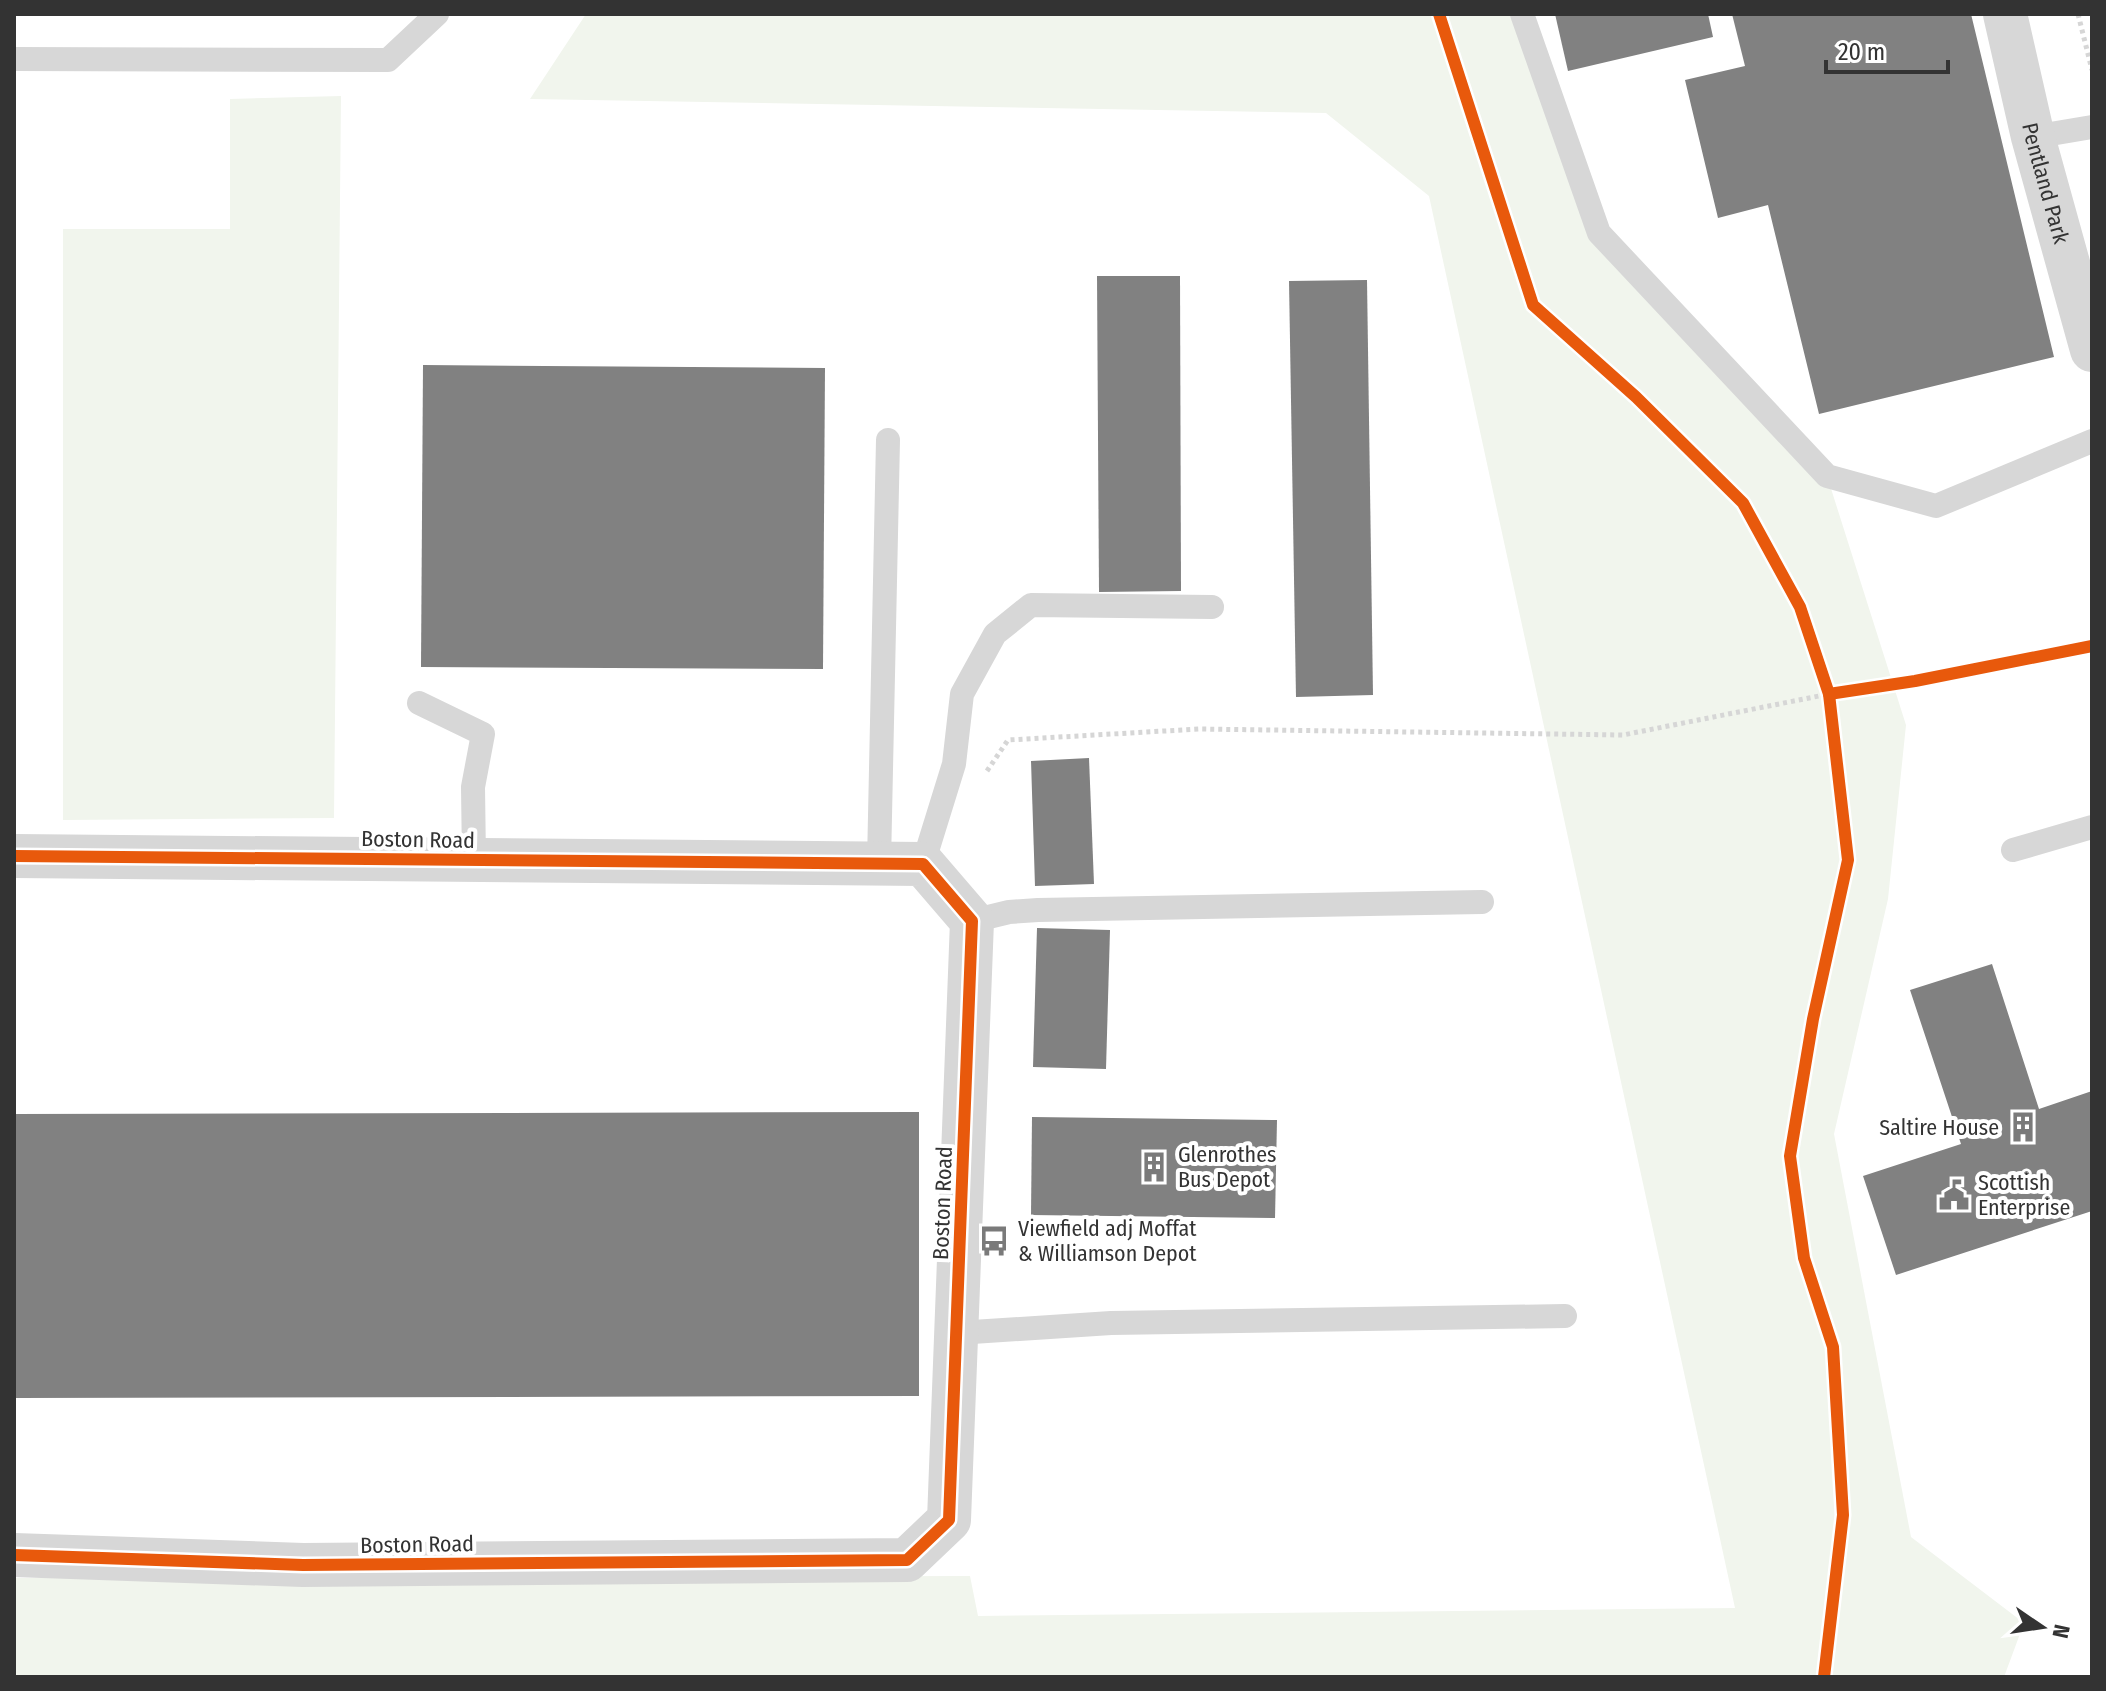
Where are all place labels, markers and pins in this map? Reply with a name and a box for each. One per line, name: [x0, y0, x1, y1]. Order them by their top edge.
building icon: Saltire House: [2006, 1110, 2040, 1144]
place label: Saltire House: [1879, 1114, 1999, 1141]
place label: Glenrothes Bus Depot: [1178, 1141, 1276, 1193]
building icon: Glenrothes Bus Depot: [1137, 1150, 1171, 1184]
place label: Scottish Enterprise: [1978, 1169, 2070, 1221]
public building icon: Scottish Enterprise: [1937, 1178, 1971, 1212]
place label: Viewfield adj Moffat & Williamson Depot: [1018, 1215, 1197, 1267]
bus stop icon: Viewfield adj Moffat & Williamson Depot: [977, 1224, 1011, 1258]

